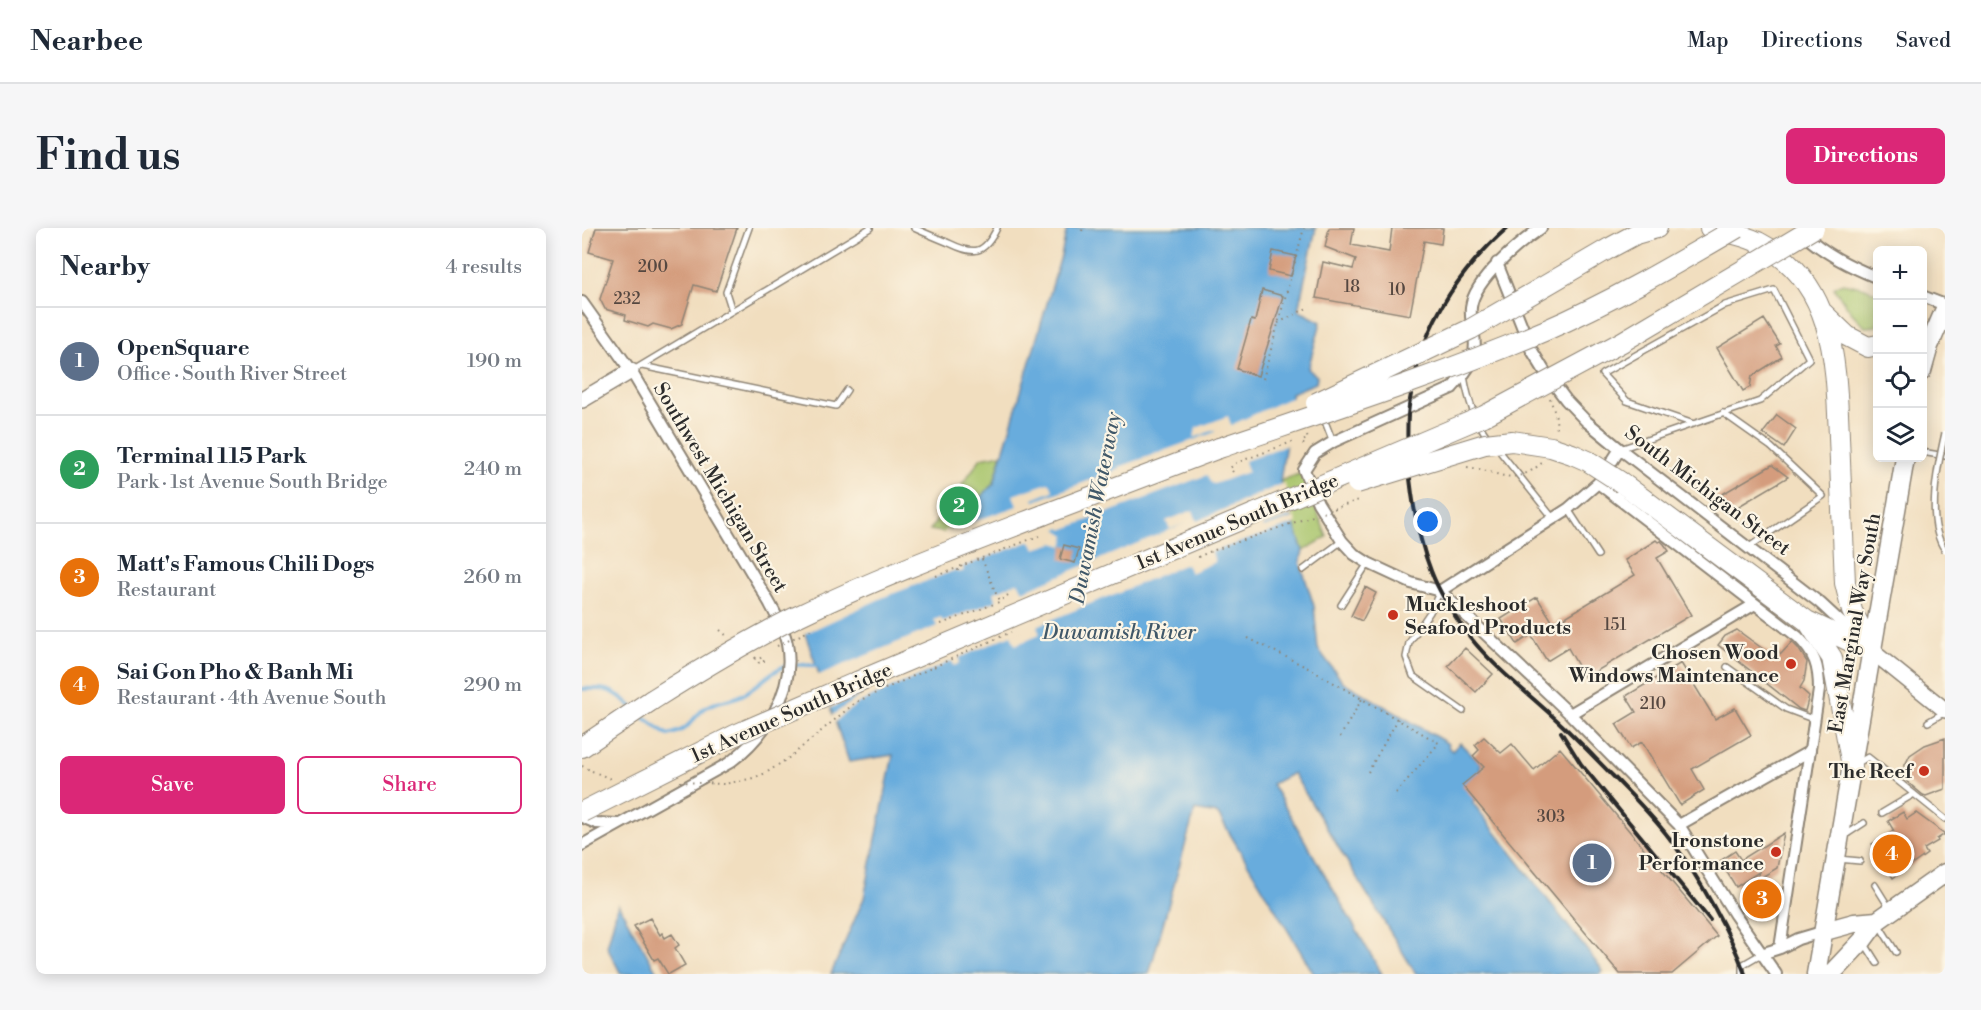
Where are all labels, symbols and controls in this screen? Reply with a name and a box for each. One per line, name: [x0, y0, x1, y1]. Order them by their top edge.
text: Nearbee: [30, 24, 143, 59]
text: Map: [1687, 28, 1729, 54]
text: Directions: [1762, 28, 1863, 54]
text: Saved: [1896, 28, 1951, 54]
button: Directions: [1786, 128, 1945, 184]
text: Find us: [36, 130, 180, 183]
map controls: [1873, 246, 1927, 462]
button: +: [1873, 246, 1927, 300]
text: Nearby: [60, 251, 150, 283]
text: 4 results: [445, 255, 522, 280]
house number: 200: [638, 257, 668, 277]
house number: 18: [1344, 277, 1360, 297]
house number: 10: [1389, 280, 1406, 300]
house number: 232: [613, 289, 641, 309]
button: −: [1873, 300, 1927, 354]
text: OpenSquare: [117, 335, 250, 362]
text: 1: [75, 349, 84, 374]
text: 190 m: [467, 349, 522, 374]
button: locate: [1873, 354, 1927, 408]
text: Office · South River Street: [117, 362, 347, 387]
street label: Southwest Michigan Street: [647, 378, 792, 597]
button: layers: [1873, 408, 1927, 462]
water label: Duwamish Waterway: [1064, 409, 1128, 607]
street label: South Michigan Street: [1619, 421, 1795, 562]
text: Terminal 115 Park: [117, 443, 307, 470]
text: 2: [73, 457, 86, 482]
text: 240 m: [464, 457, 522, 482]
street label: 1st Avenue South Bridge: [1133, 468, 1343, 576]
text: Park · 1st Avenue South Bridge: [117, 470, 388, 495]
pin: 2: [940, 484, 979, 528]
your location: [1413, 507, 1442, 536]
street label: East Marginal Way South: [1824, 511, 1887, 735]
text: Matt's Famous Chili Dogs: [117, 551, 375, 578]
text: 3: [73, 565, 86, 590]
text: 260 m: [464, 565, 522, 590]
text: Restaurant: [117, 578, 216, 603]
place label: Muckleshoot Seafood Products: [1405, 593, 1571, 641]
marker: Muckleshoot Seafood Products: [1386, 608, 1400, 622]
house number: 151: [1604, 615, 1626, 635]
water label: Duwamish River: [1041, 620, 1197, 646]
place label: Chosen Wood Windows Maintenance: [1567, 641, 1779, 689]
marker: Chosen Wood Windows Maintenance: [1784, 657, 1798, 671]
street label: 1st Avenue South Bridge: [687, 658, 896, 769]
text: Sai Gon Pho & Banh Mi: [117, 659, 353, 686]
text: 4: [73, 673, 86, 698]
text: 290 m: [464, 673, 522, 698]
text: Restaurant · 4th Avenue South: [117, 686, 387, 711]
house number: 210: [1640, 694, 1666, 714]
button: Save: [60, 756, 285, 814]
button: Share: [297, 756, 522, 814]
place label: The Reef: [1829, 760, 1915, 785]
marker: The Reef: [1917, 764, 1931, 778]
house number: 303: [1537, 807, 1565, 827]
place label: Ironstone Performance: [1639, 829, 1764, 877]
pin: 4: [1872, 832, 1912, 876]
pin: 1: [1572, 840, 1612, 886]
marker: Ironstone Performance: [1769, 845, 1783, 859]
pin: 3: [1742, 876, 1782, 922]

